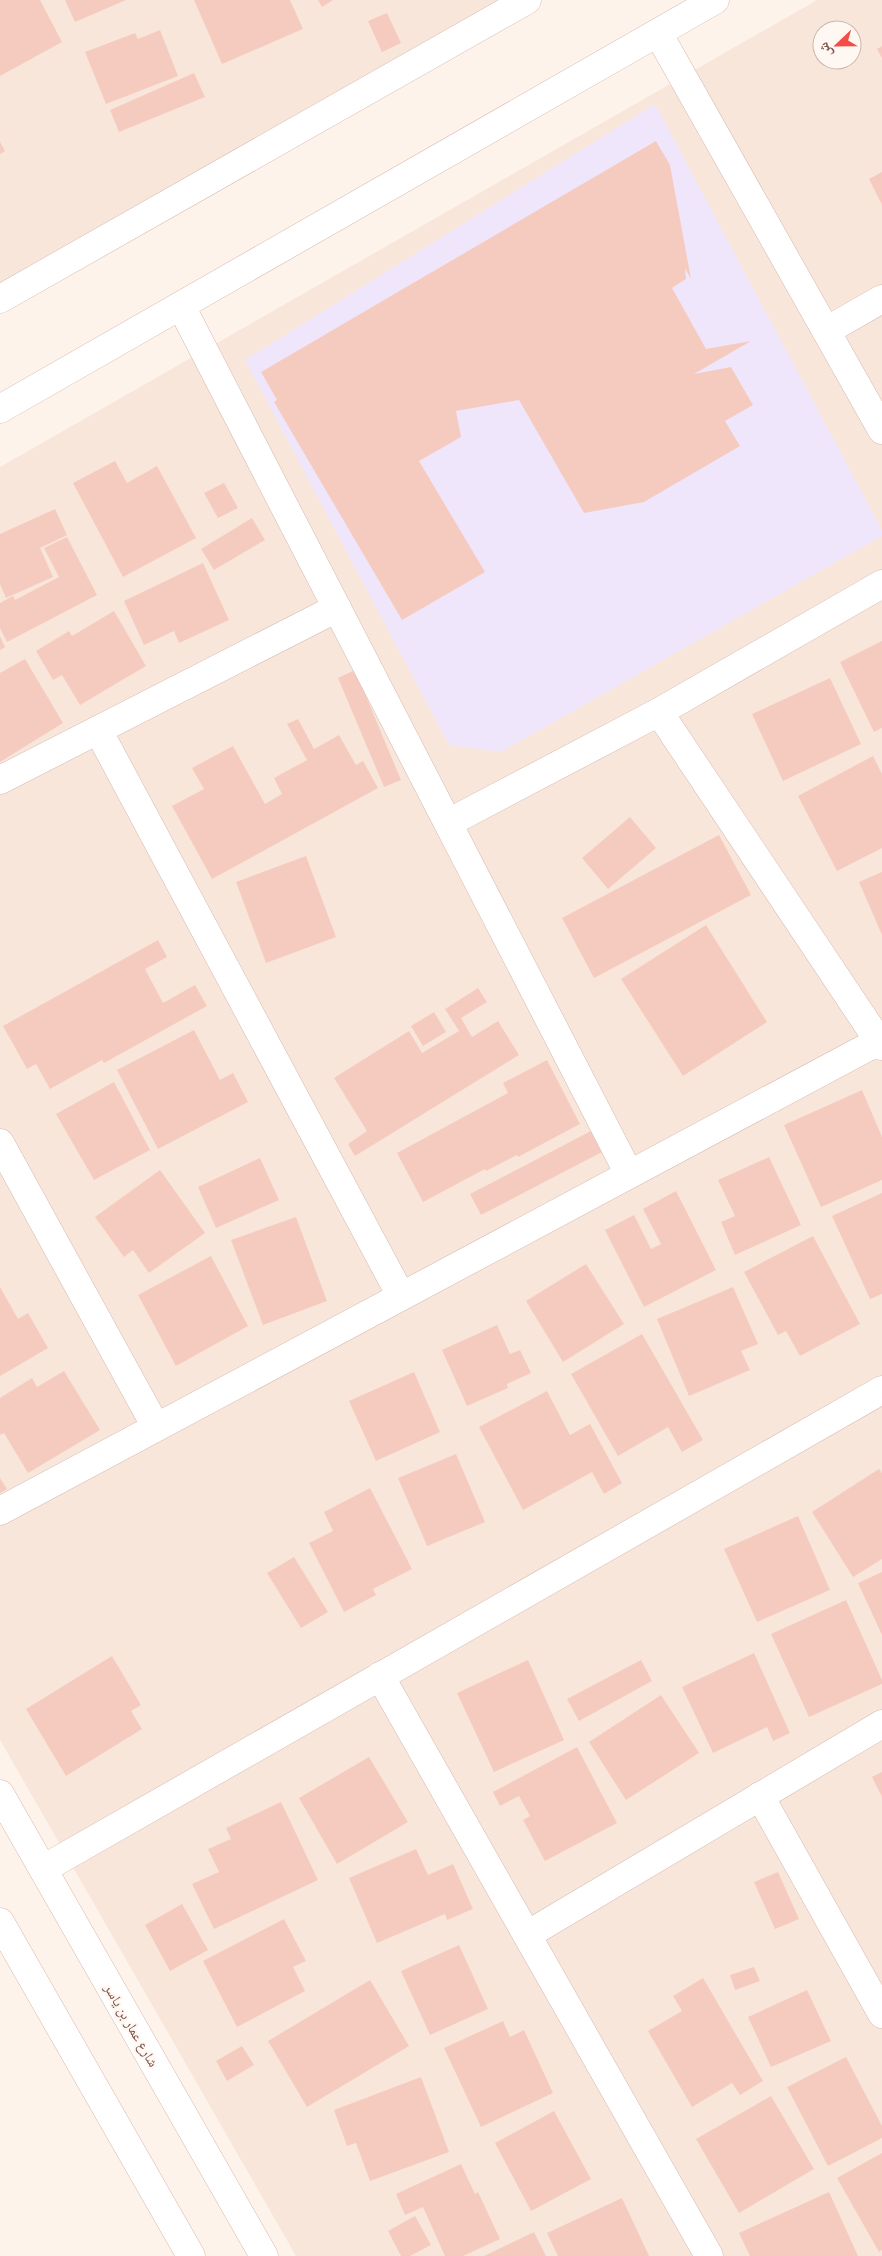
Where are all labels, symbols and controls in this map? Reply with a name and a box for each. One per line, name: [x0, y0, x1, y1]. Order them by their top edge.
north arrow: [812, 20, 862, 70]
text: ش: [814, 39, 836, 60]
street label: شارع عمار بن ياسر: [99, 1980, 163, 2071]

